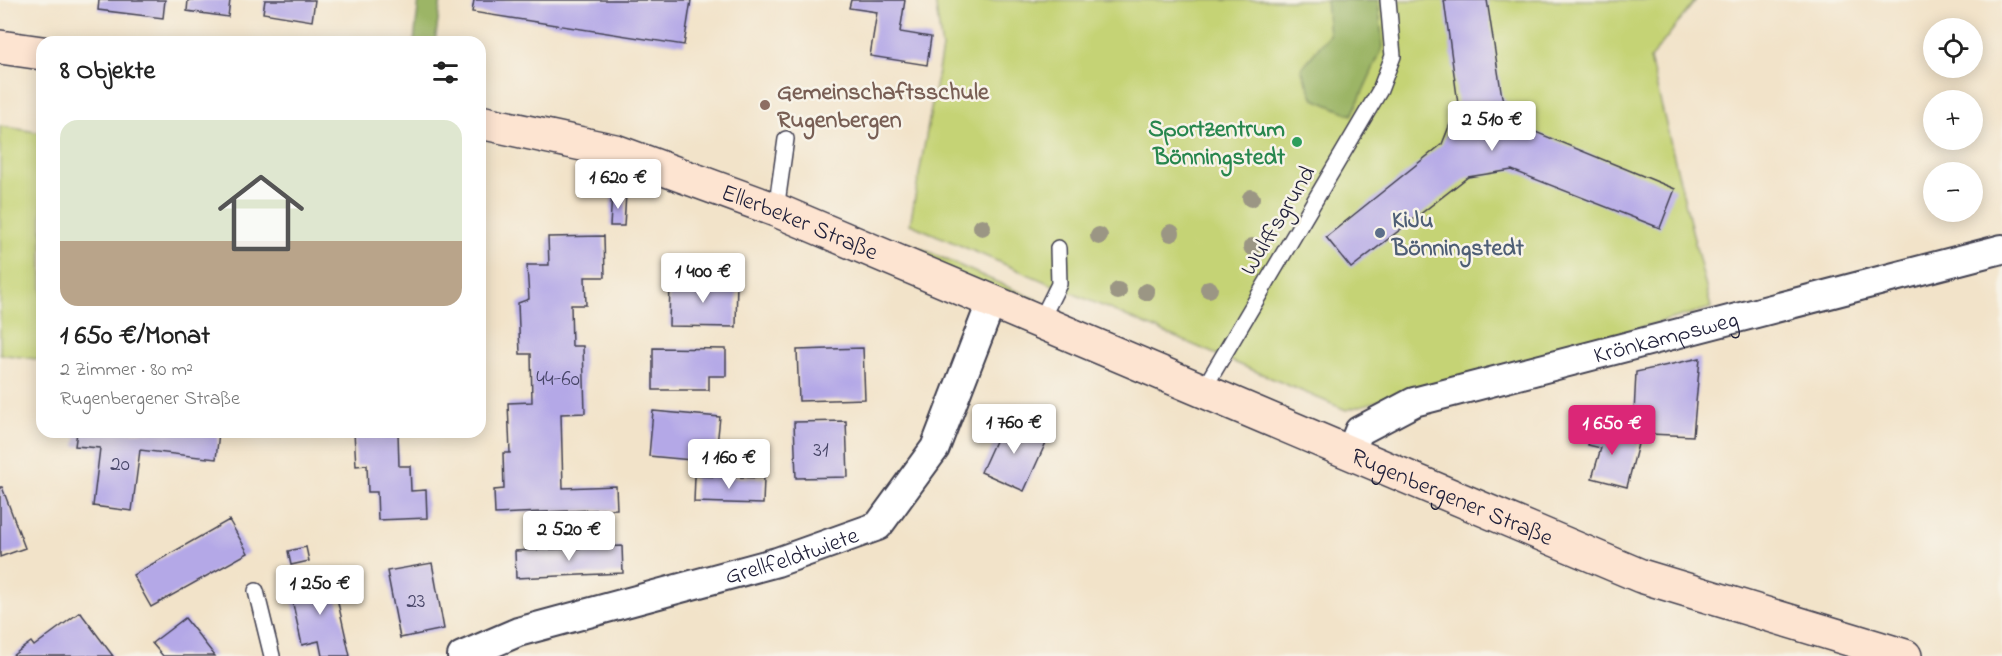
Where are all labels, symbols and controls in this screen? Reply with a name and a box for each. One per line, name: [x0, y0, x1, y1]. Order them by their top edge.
map controls: [1923, 18, 1983, 222]
button: locate: [1923, 18, 1983, 78]
text: 8 Objekte: [60, 53, 155, 91]
icon: filters: [429, 56, 462, 89]
place label: Gemeinschaftsschule Rugenbergen: [777, 76, 990, 140]
button: +: [1923, 90, 1983, 150]
marker: Gemeinschaftsschule Rugenbergen: [758, 98, 772, 112]
pin: 2 510 €: [1437, 101, 1547, 152]
text: 2 510 €: [1462, 106, 1522, 135]
place label: Sportzentrum Bönningstedt: [1148, 113, 1286, 177]
marker: Sportzentrum Bönningstedt: [1290, 135, 1304, 149]
icon: home: [207, 159, 315, 267]
pin: 1 620 €: [563, 159, 673, 210]
street label: Wulffsgrund: [1232, 159, 1326, 283]
button: −: [1923, 162, 1983, 222]
text: 1 620 €: [589, 164, 647, 193]
street label: Ellerbeker Straße: [716, 176, 883, 271]
place label: KiJu Bönningstedt: [1391, 204, 1525, 268]
marker: KiJu Bönningstedt: [1373, 226, 1387, 240]
pin: 1 400 €: [648, 253, 758, 304]
text: 1 400 €: [675, 258, 731, 287]
street label: Krönkampsweg: [1590, 303, 1742, 375]
text: 1 650 €/Monat: [60, 318, 210, 356]
text: 2 Zimmer · 80 m²: [60, 356, 193, 385]
house number: 44-60: [536, 365, 580, 395]
text: Rugenbergener Straße: [60, 385, 240, 414]
pin: 1 760 €: [959, 404, 1069, 455]
pin: 1 650 €: [1557, 405, 1667, 456]
text: 1 760 €: [986, 409, 1042, 438]
text: 1 650 €: [1582, 410, 1642, 439]
house number: 31: [813, 436, 829, 466]
pin: 1 160 €: [674, 439, 784, 490]
street label: Rugenbergener Straße: [1345, 440, 1558, 557]
text: 1 160 €: [702, 444, 756, 473]
house number: 20: [110, 450, 130, 480]
pin: 2 520 €: [514, 511, 624, 562]
text: 2 520 €: [537, 516, 601, 545]
street label: Grellfeldtwiete: [721, 519, 864, 595]
pin: 1 250 €: [265, 565, 375, 616]
text: 1 250 €: [290, 570, 350, 599]
house number: 23: [406, 587, 426, 617]

